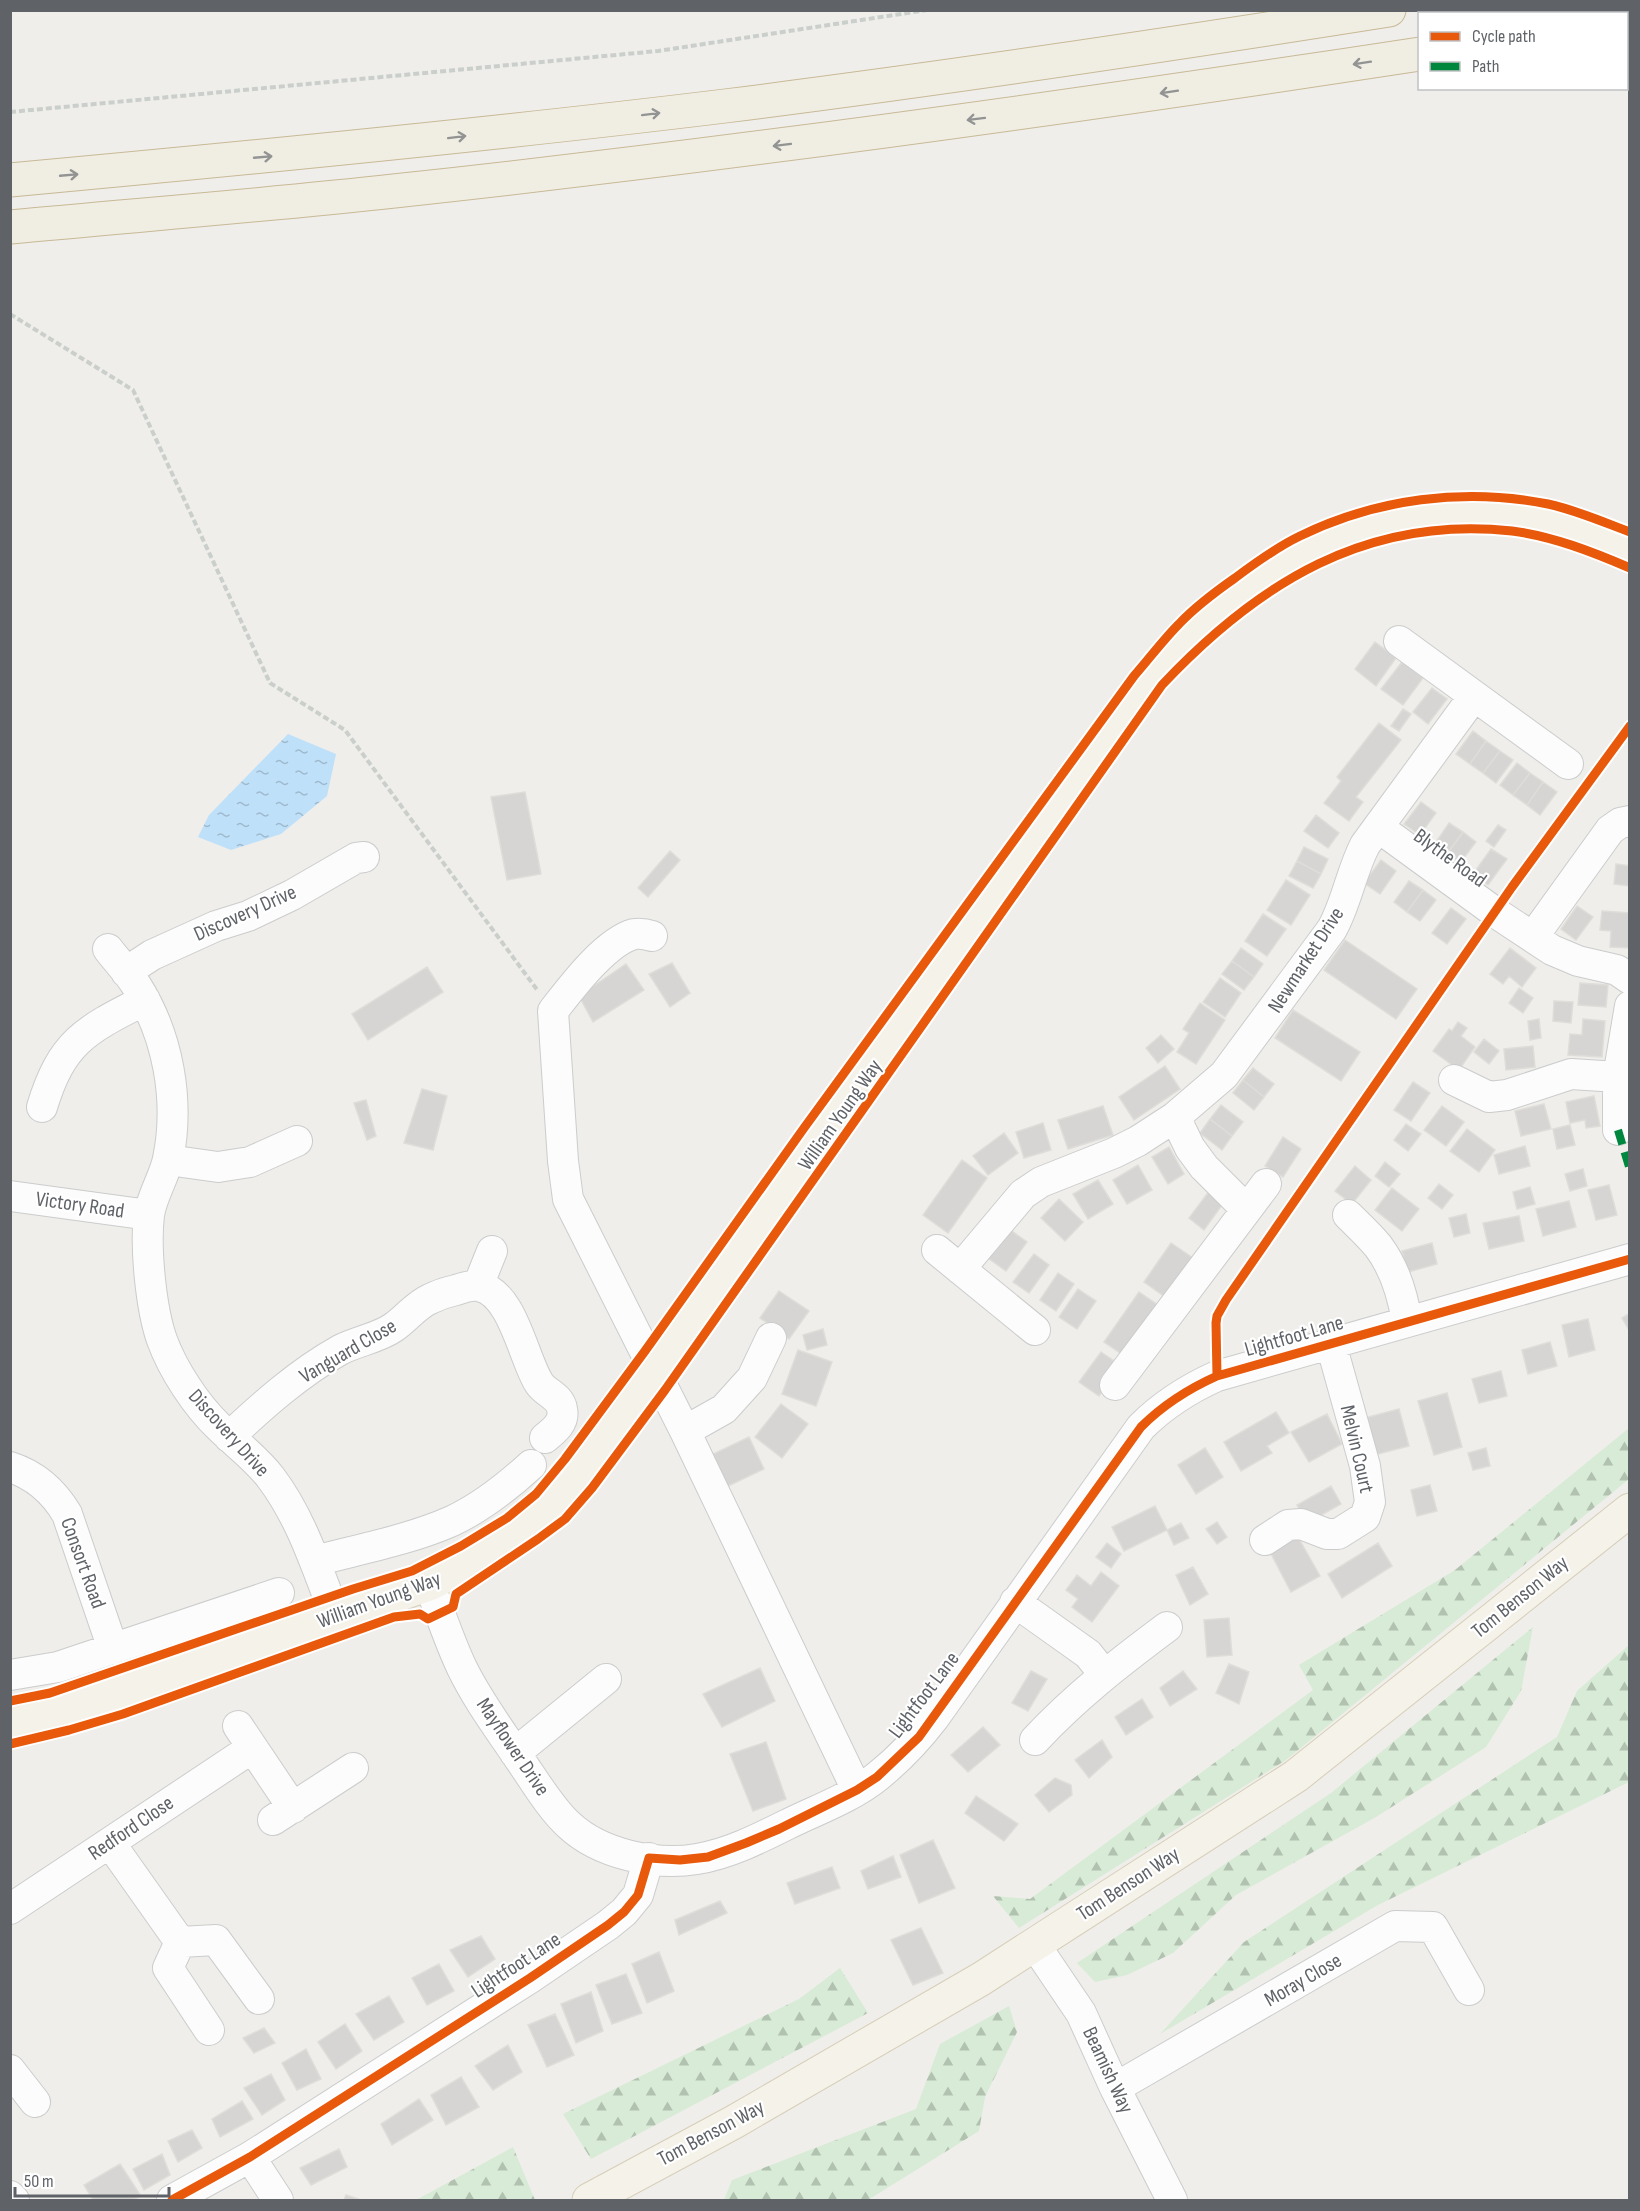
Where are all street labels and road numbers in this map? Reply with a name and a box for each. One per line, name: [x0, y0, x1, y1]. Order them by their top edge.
street label: Blythe Road: [1409, 823, 1491, 893]
street label: Discovery Drive: [190, 879, 300, 947]
street label: Newmarket Drive: [1263, 902, 1349, 1018]
street label: William Young Way: [793, 1055, 887, 1175]
street label: Victory Road: [34, 1186, 126, 1224]
street label: Lightfoot Lane: [1242, 1310, 1346, 1362]
street label: Vanguard Close: [295, 1313, 401, 1389]
street label: Discovery Drive: [183, 1384, 275, 1482]
street label: Melvin Court: [1335, 1403, 1379, 1495]
street label: Consort Road: [55, 1514, 111, 1612]
street label: Tom Benson Way: [1467, 1550, 1573, 1644]
street label: William Young Way: [314, 1566, 444, 1634]
street label: Lightfoot Lane: [883, 1647, 965, 1743]
street label: Mayflower Drive: [471, 1693, 555, 1801]
street label: Redford Close: [84, 1790, 178, 1866]
street label: Tom Benson Way: [1072, 1842, 1184, 1926]
street label: Lightfoot Lane: [467, 1927, 565, 2003]
street label: Moray Close: [1260, 1948, 1346, 2012]
street label: Beamish Way: [1077, 2023, 1139, 2117]
street label: Tom Benson Way: [653, 2094, 769, 2172]

